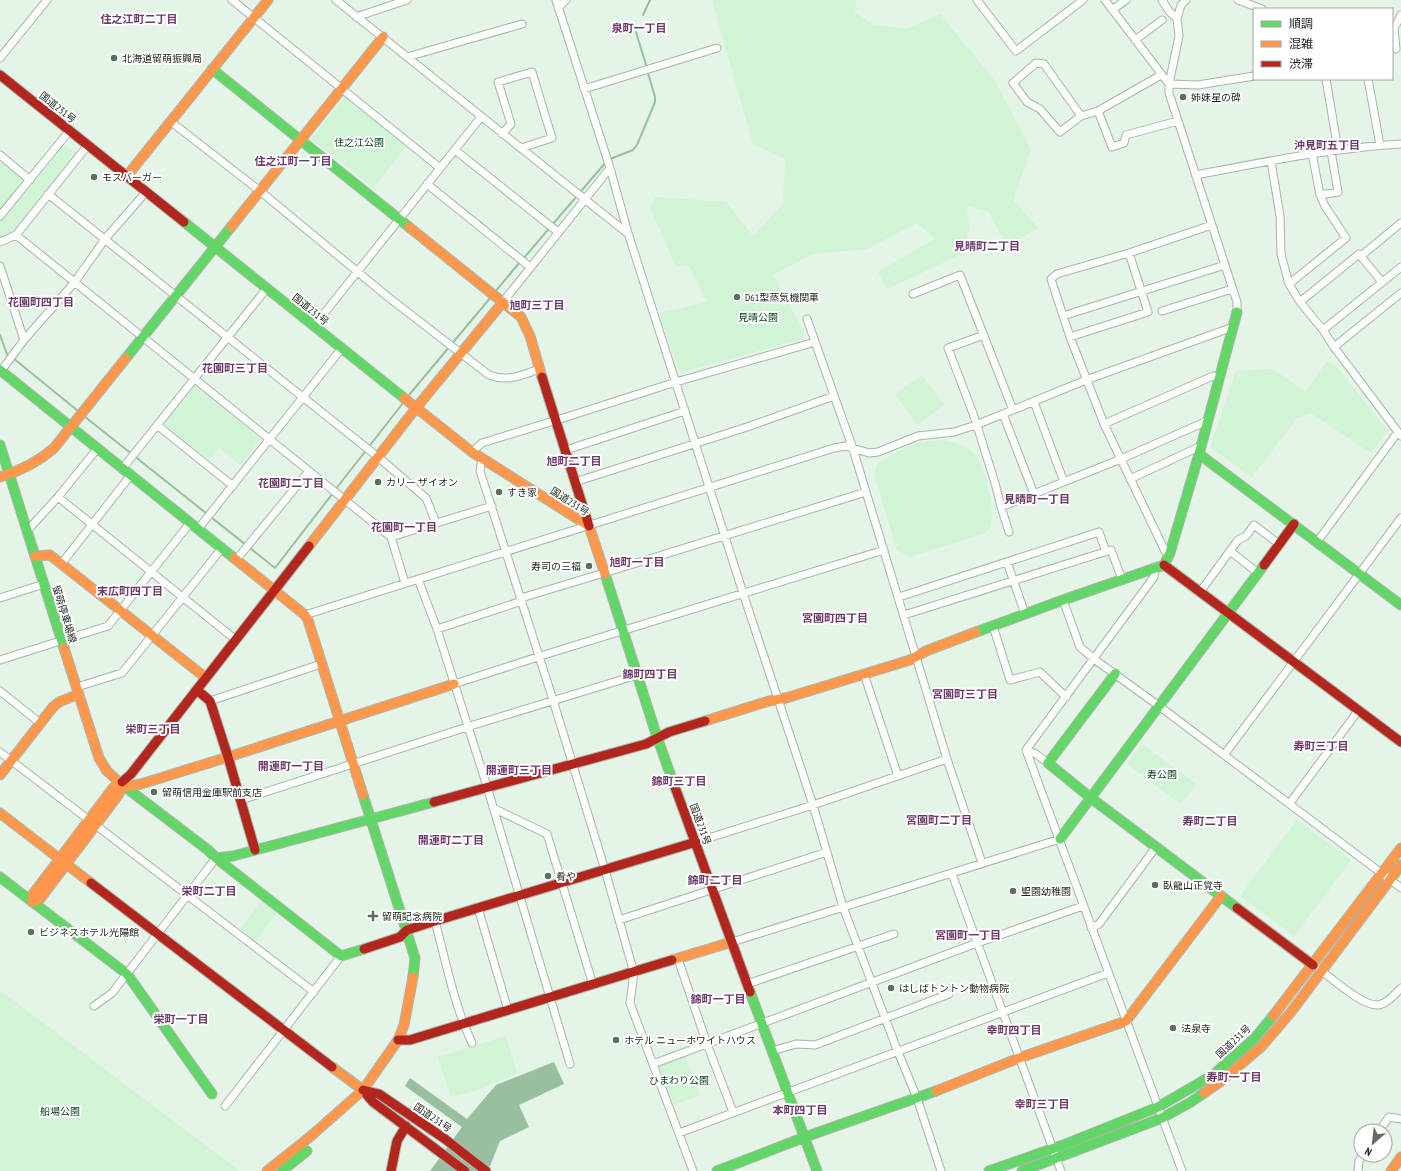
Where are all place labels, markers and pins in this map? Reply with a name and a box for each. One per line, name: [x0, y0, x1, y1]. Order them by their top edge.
place label: 北海道留萌振興局: [122, 52, 202, 65]
marker: 北海道留萌振興局: [109, 53, 119, 63]
place label: 姉妹星の碑: [1191, 91, 1241, 104]
marker: 姉妹星の碑: [1178, 92, 1188, 102]
place label: モスバーガー: [102, 171, 162, 184]
marker: モスバーガー: [89, 172, 99, 182]
place label: D61型蒸気機関車: [745, 291, 819, 304]
marker: D61型蒸気機関車: [732, 292, 742, 302]
place label: カリー ザイオン: [386, 476, 458, 489]
marker: カリー ザイオン: [373, 477, 383, 487]
place label: すき家: [507, 486, 537, 499]
marker: すき家: [494, 487, 504, 497]
place label: 寿司の三福: [531, 560, 581, 573]
marker: 寿司の三福: [584, 561, 594, 571]
place label: 留萌信用金庫駅前支店: [162, 786, 262, 799]
marker: 留萌信用金庫駅前支店: [149, 787, 159, 797]
place label: 肴や: [556, 870, 576, 883]
marker: 肴や: [543, 871, 553, 881]
place label: 臥龍山正覚寺: [1163, 879, 1223, 892]
marker: 臥龍山正覚寺: [1150, 880, 1160, 890]
place label: 聖園幼稚園: [1021, 885, 1071, 898]
marker: 聖園幼稚園: [1008, 886, 1018, 896]
marker: 留萌記念病院: [367, 910, 379, 922]
place label: 留萌記念病院: [382, 910, 442, 923]
place label: ビジネスホテル光陽館: [39, 926, 139, 939]
marker: ビジネスホテル光陽館: [26, 927, 36, 937]
place label: はしばトントン動物病院: [899, 982, 1009, 995]
marker: はしばトントン動物病院: [886, 983, 896, 993]
place label: 法泉寺: [1181, 1022, 1211, 1035]
marker: 法泉寺: [1168, 1023, 1178, 1033]
place label: ホテル ニューホワイトハウス: [624, 1034, 756, 1047]
marker: ホテル ニューホワイトハウス: [611, 1035, 621, 1045]

